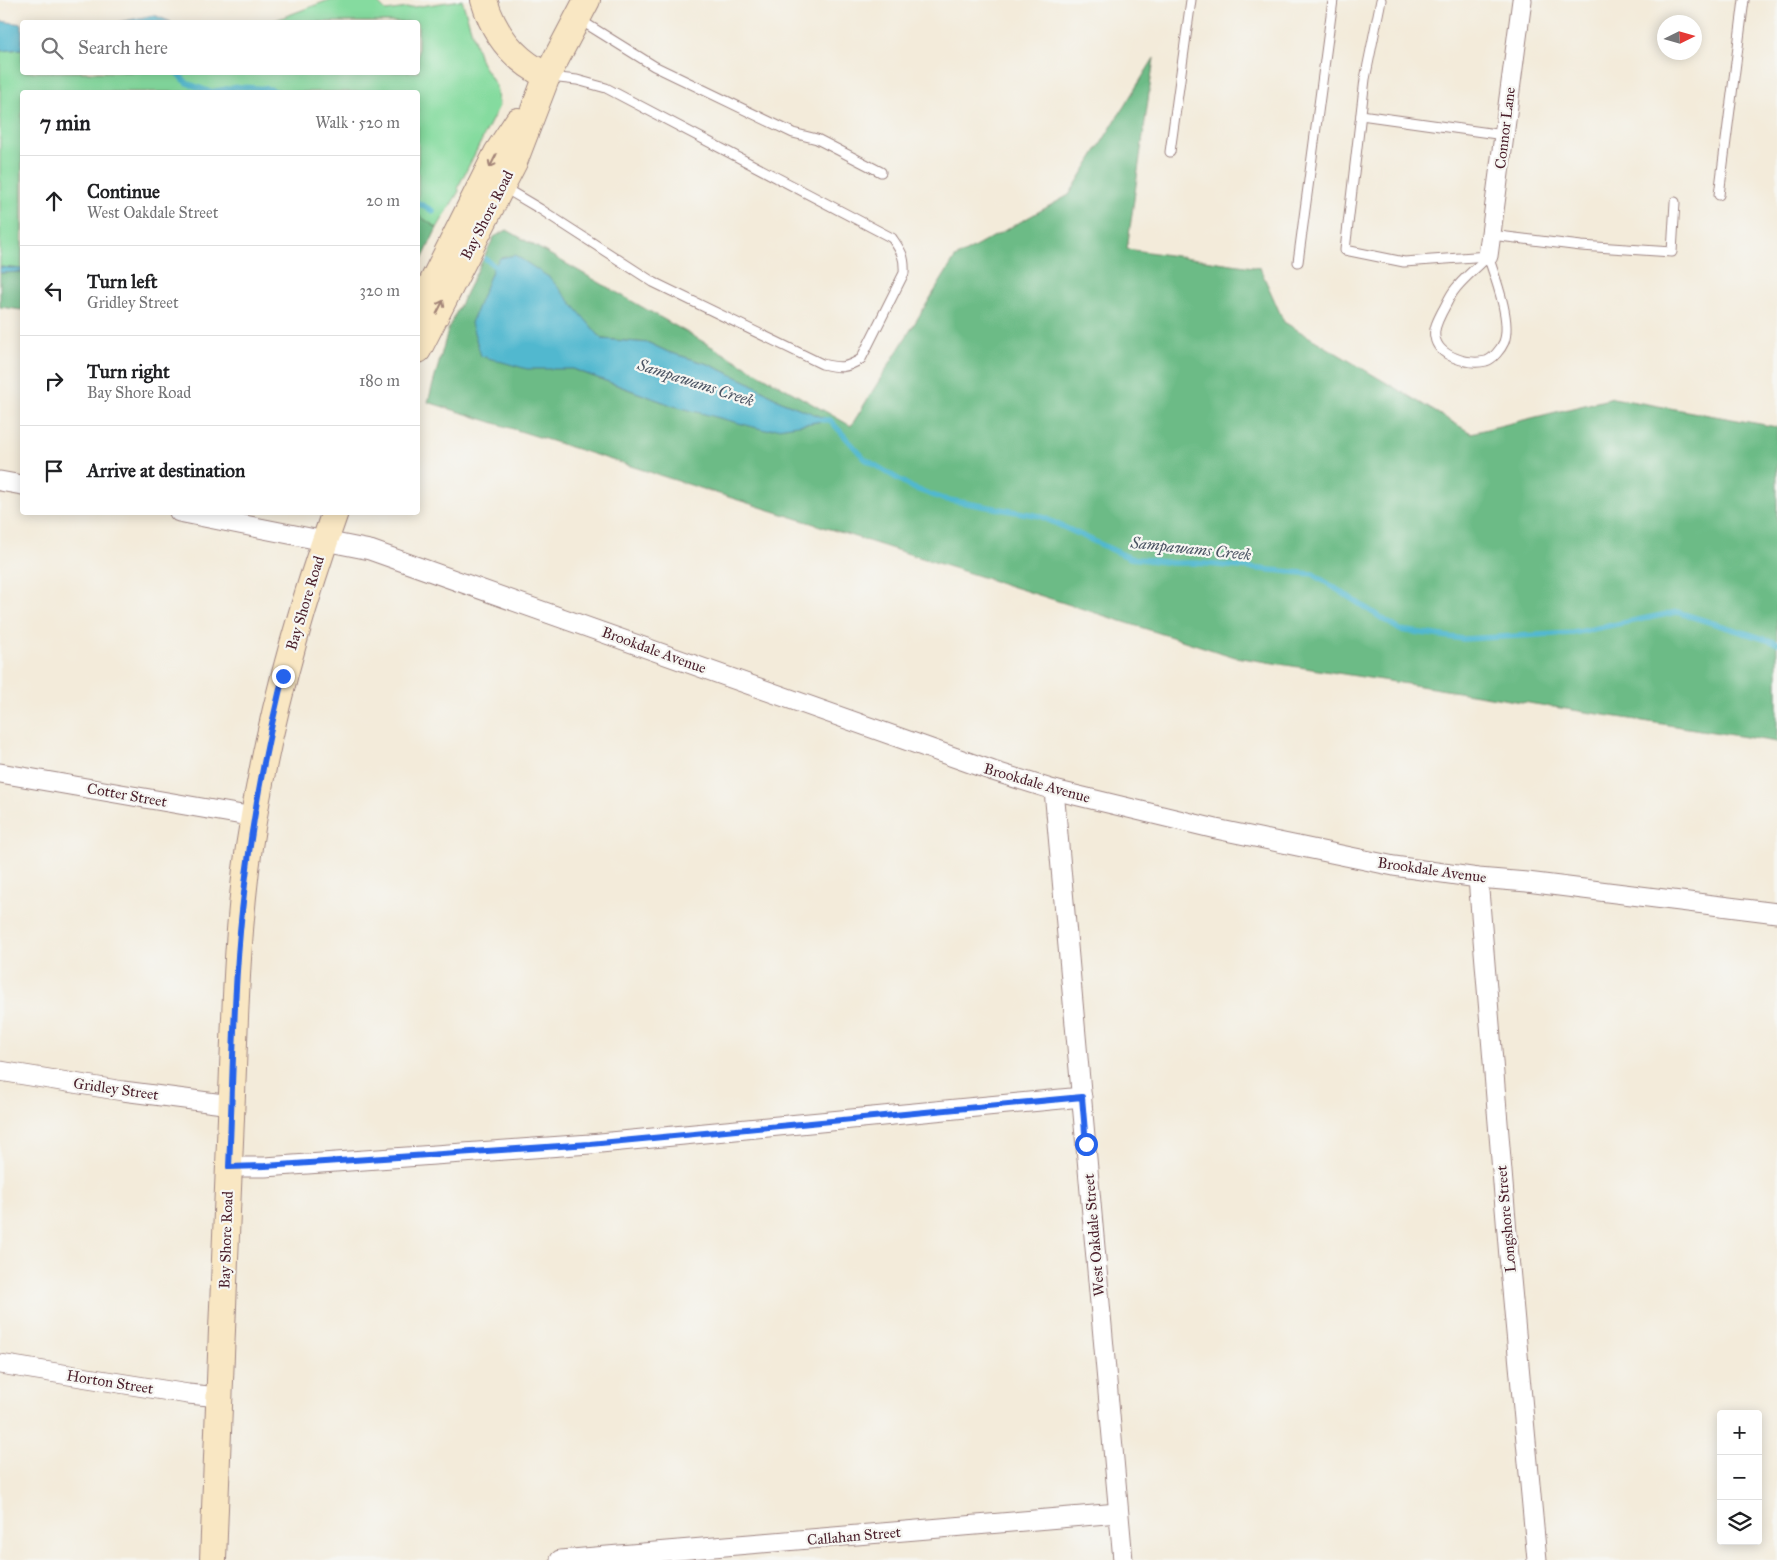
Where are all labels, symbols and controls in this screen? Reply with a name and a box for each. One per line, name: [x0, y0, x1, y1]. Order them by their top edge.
north arrow: [1657, 15, 1702, 60]
search box: [20, 20, 420, 75]
icon: search: [38, 34, 66, 62]
text: Search here: [78, 36, 168, 59]
street label: Connor Lane: [1491, 86, 1519, 170]
text: 7 min: [40, 110, 91, 136]
text: Walk · 520 m: [315, 113, 400, 132]
one-way arrow: [488, 153, 497, 168]
street label: Bay Shore Road: [457, 167, 517, 263]
text: Continue: [87, 180, 160, 203]
icon: ahead: [40, 187, 68, 215]
text: 20 m: [366, 191, 400, 210]
text: West Oakdale Street: [87, 203, 218, 222]
text: Turn left: [87, 270, 157, 293]
icon: left: [40, 277, 68, 305]
text: 320 m: [360, 281, 400, 300]
text: Gridley Street: [87, 293, 179, 312]
one-way arrow: [436, 300, 445, 315]
water label: Sampawams Creek: [634, 354, 756, 411]
text: Turn right: [87, 360, 170, 383]
icon: right: [40, 367, 68, 395]
text: 180 m: [359, 371, 400, 390]
text: Bay Shore Road: [87, 383, 191, 402]
icon: arrive: [40, 457, 68, 485]
text: Arrive at destination: [87, 459, 245, 482]
water label: Sampawams Creek: [1129, 533, 1252, 565]
street label: Bay Shore Road: [282, 553, 328, 652]
street label: Brookdale Avenue: [599, 623, 709, 677]
route end: [272, 665, 295, 688]
street label: Brookdale Avenue: [982, 759, 1092, 807]
street label: Cotter Street: [86, 779, 169, 811]
street label: Brookdale Avenue: [1376, 853, 1488, 887]
street label: Gridley Street: [72, 1074, 160, 1104]
route start: [1075, 1133, 1098, 1156]
street label: Longshore Street: [1492, 1164, 1520, 1273]
street label: West Oakdale Street: [1080, 1172, 1108, 1297]
street label: Bay Shore Road: [215, 1190, 237, 1289]
street label: Horton Street: [65, 1366, 155, 1398]
map controls: [1717, 1410, 1762, 1545]
button: +: [1717, 1410, 1762, 1455]
button: −: [1717, 1455, 1762, 1500]
button: layers: [1717, 1500, 1762, 1545]
street label: Callahan Street: [806, 1523, 902, 1549]

